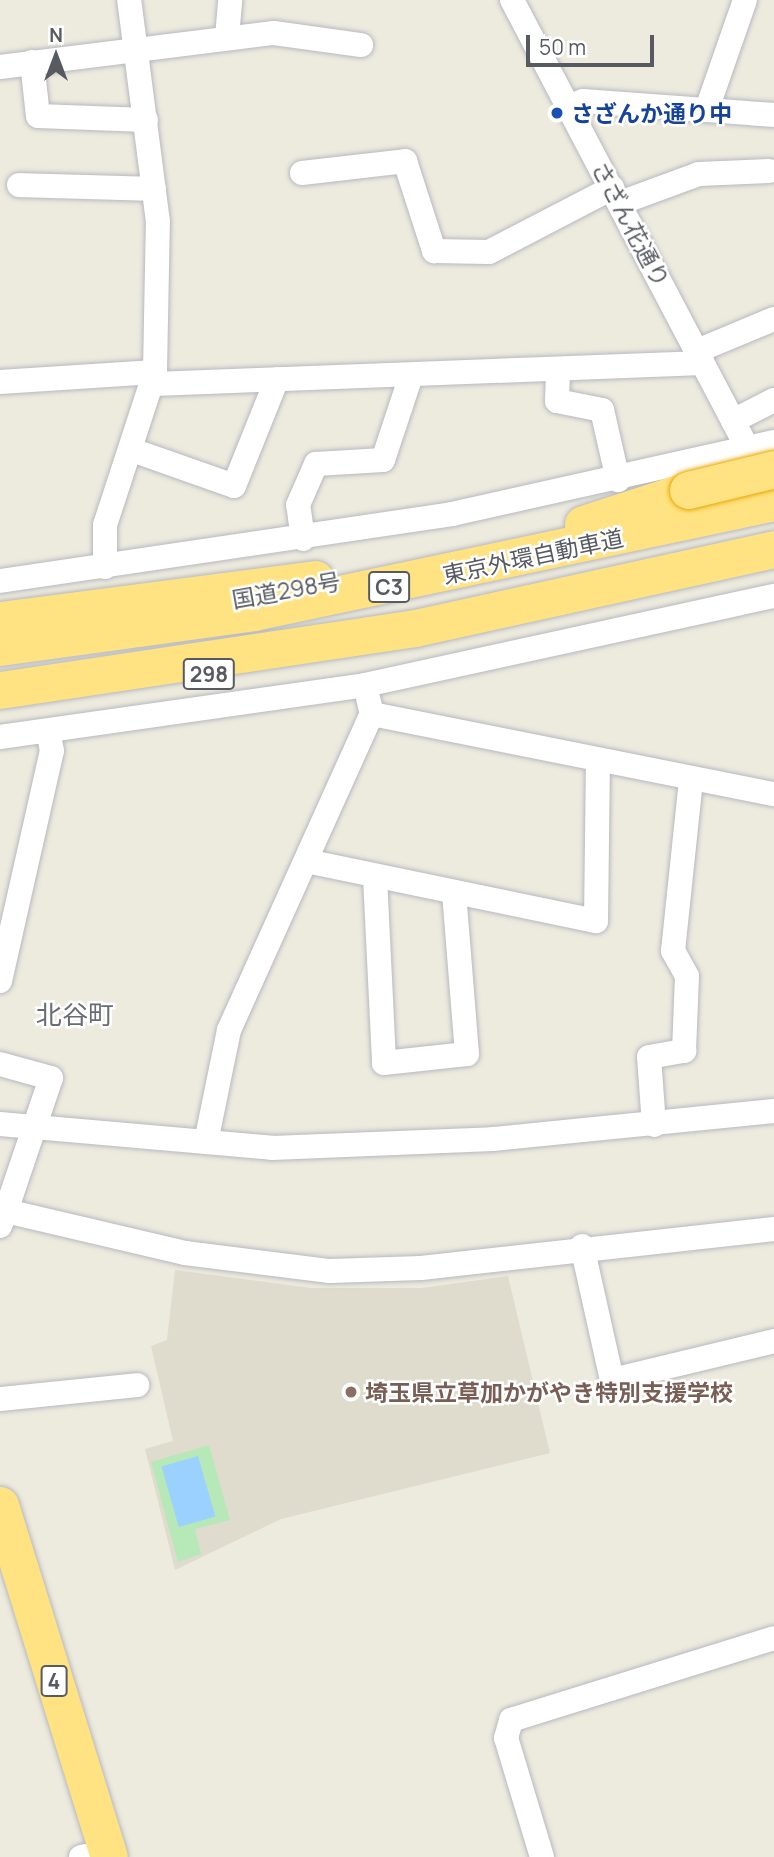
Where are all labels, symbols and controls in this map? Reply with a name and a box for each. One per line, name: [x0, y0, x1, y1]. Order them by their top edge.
north arrow: [21, 21, 91, 91]
scale bar: [529, 21, 657, 65]
text: N: [49, 22, 63, 48]
text: 50 m: [539, 33, 586, 61]
place label: さざんか通り中: [571, 99, 732, 127]
marker: さざんか通り中: [549, 105, 565, 121]
street label: さざん花通り: [586, 157, 676, 291]
street label: 東京外環自動車道: [440, 523, 626, 589]
street label: 国道298号: [230, 567, 342, 613]
road number: C3: [368, 570, 410, 604]
road number: 298: [183, 656, 235, 692]
district label: 北谷町: [36, 999, 114, 1031]
place label: 埼玉県立草加かがやき特別支援学校: [365, 1378, 733, 1406]
marker: 埼玉県立草加かがやき特別支援学校: [343, 1384, 359, 1400]
road number: 4: [40, 1664, 68, 1698]

